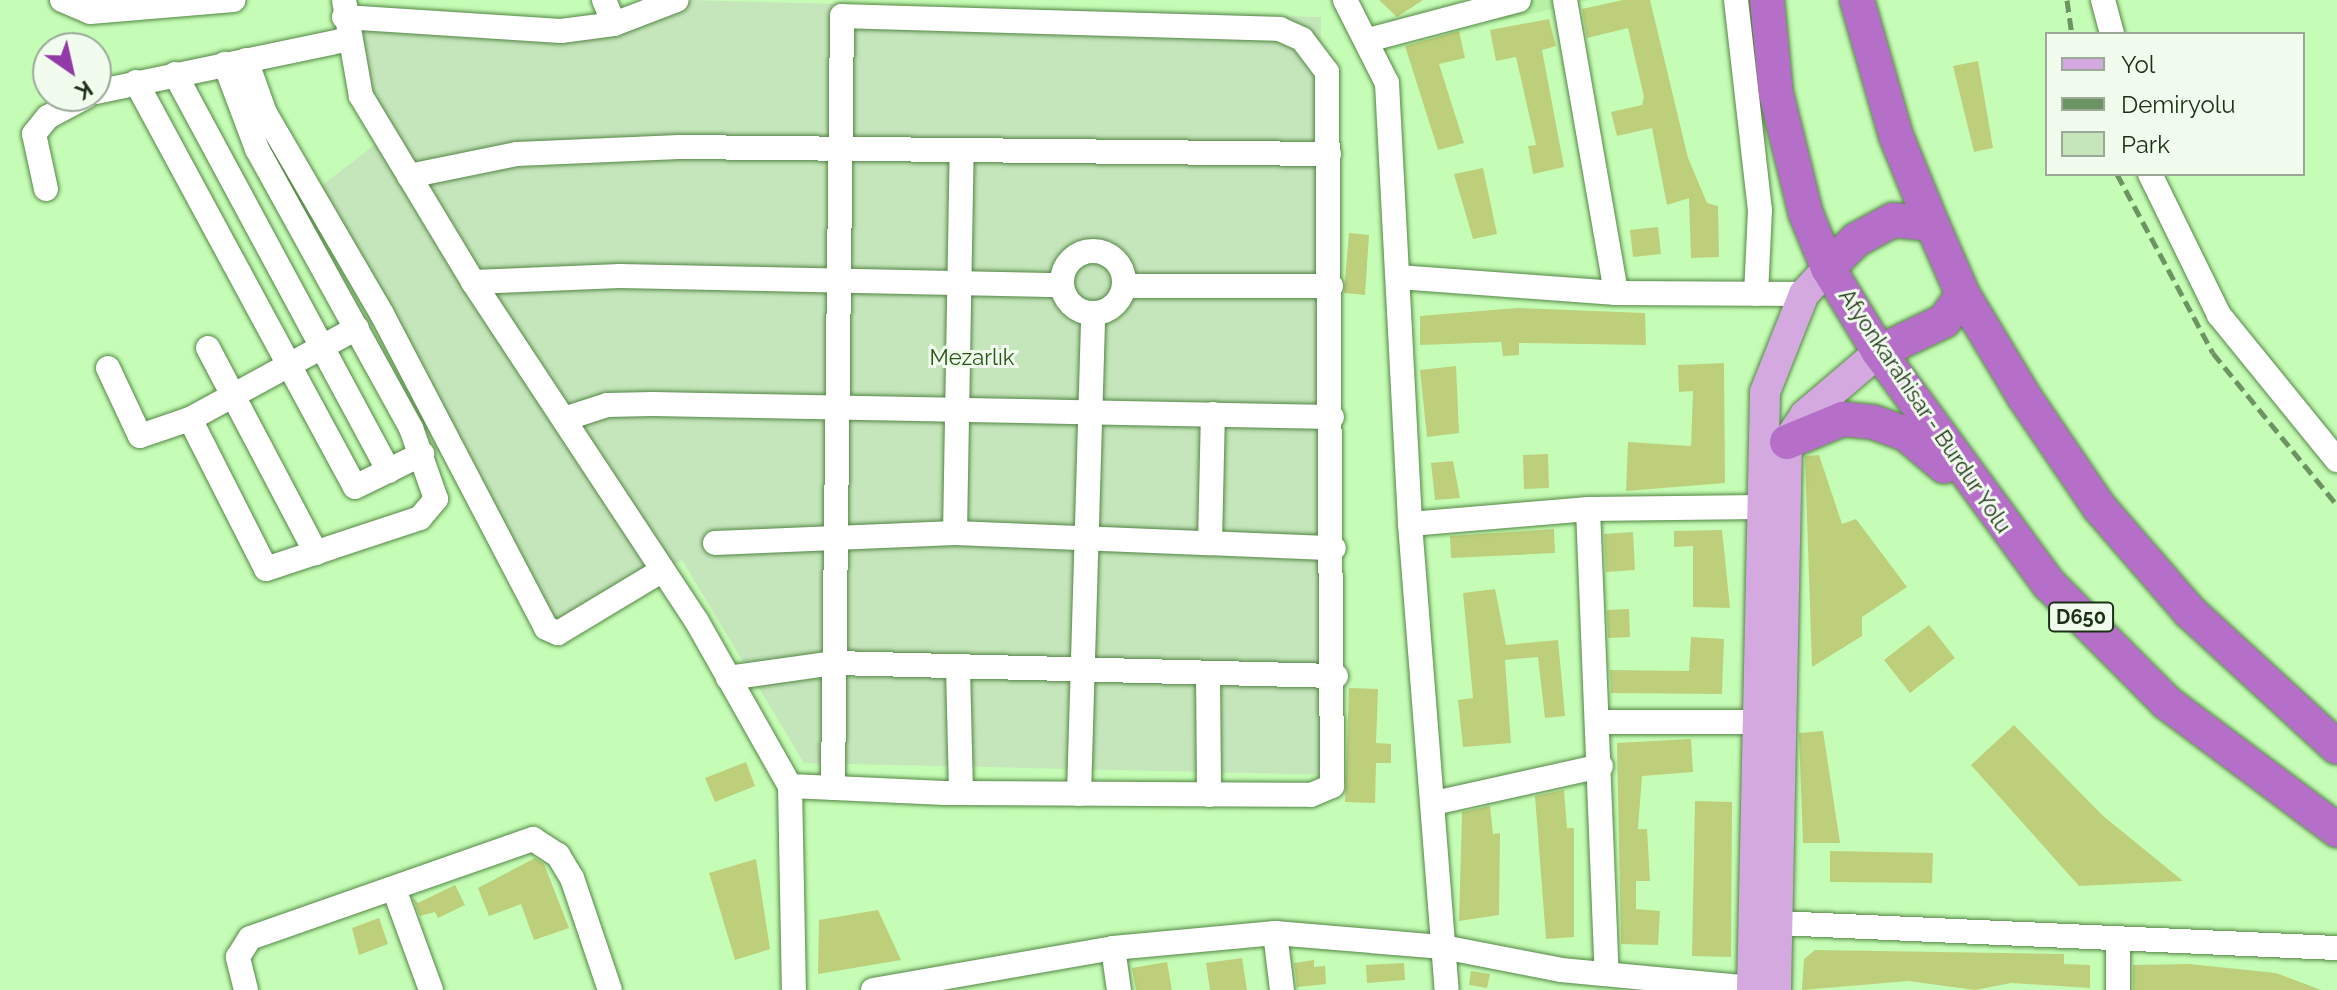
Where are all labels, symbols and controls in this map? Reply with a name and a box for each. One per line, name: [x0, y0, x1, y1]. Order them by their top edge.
north arrow: [32, 32, 112, 112]
legend: [2045, 32, 2305, 176]
text: Yol: [2121, 50, 2155, 79]
text: K: [71, 75, 98, 105]
text: Demiryolu: [2121, 90, 2236, 119]
text: Park: [2121, 130, 2170, 159]
street label: Afyonkarahisar - Burdur Yolu: [1833, 283, 2017, 539]
park label: Mezarlık: [930, 345, 1014, 371]
road number: D650: [2047, 601, 2115, 633]

